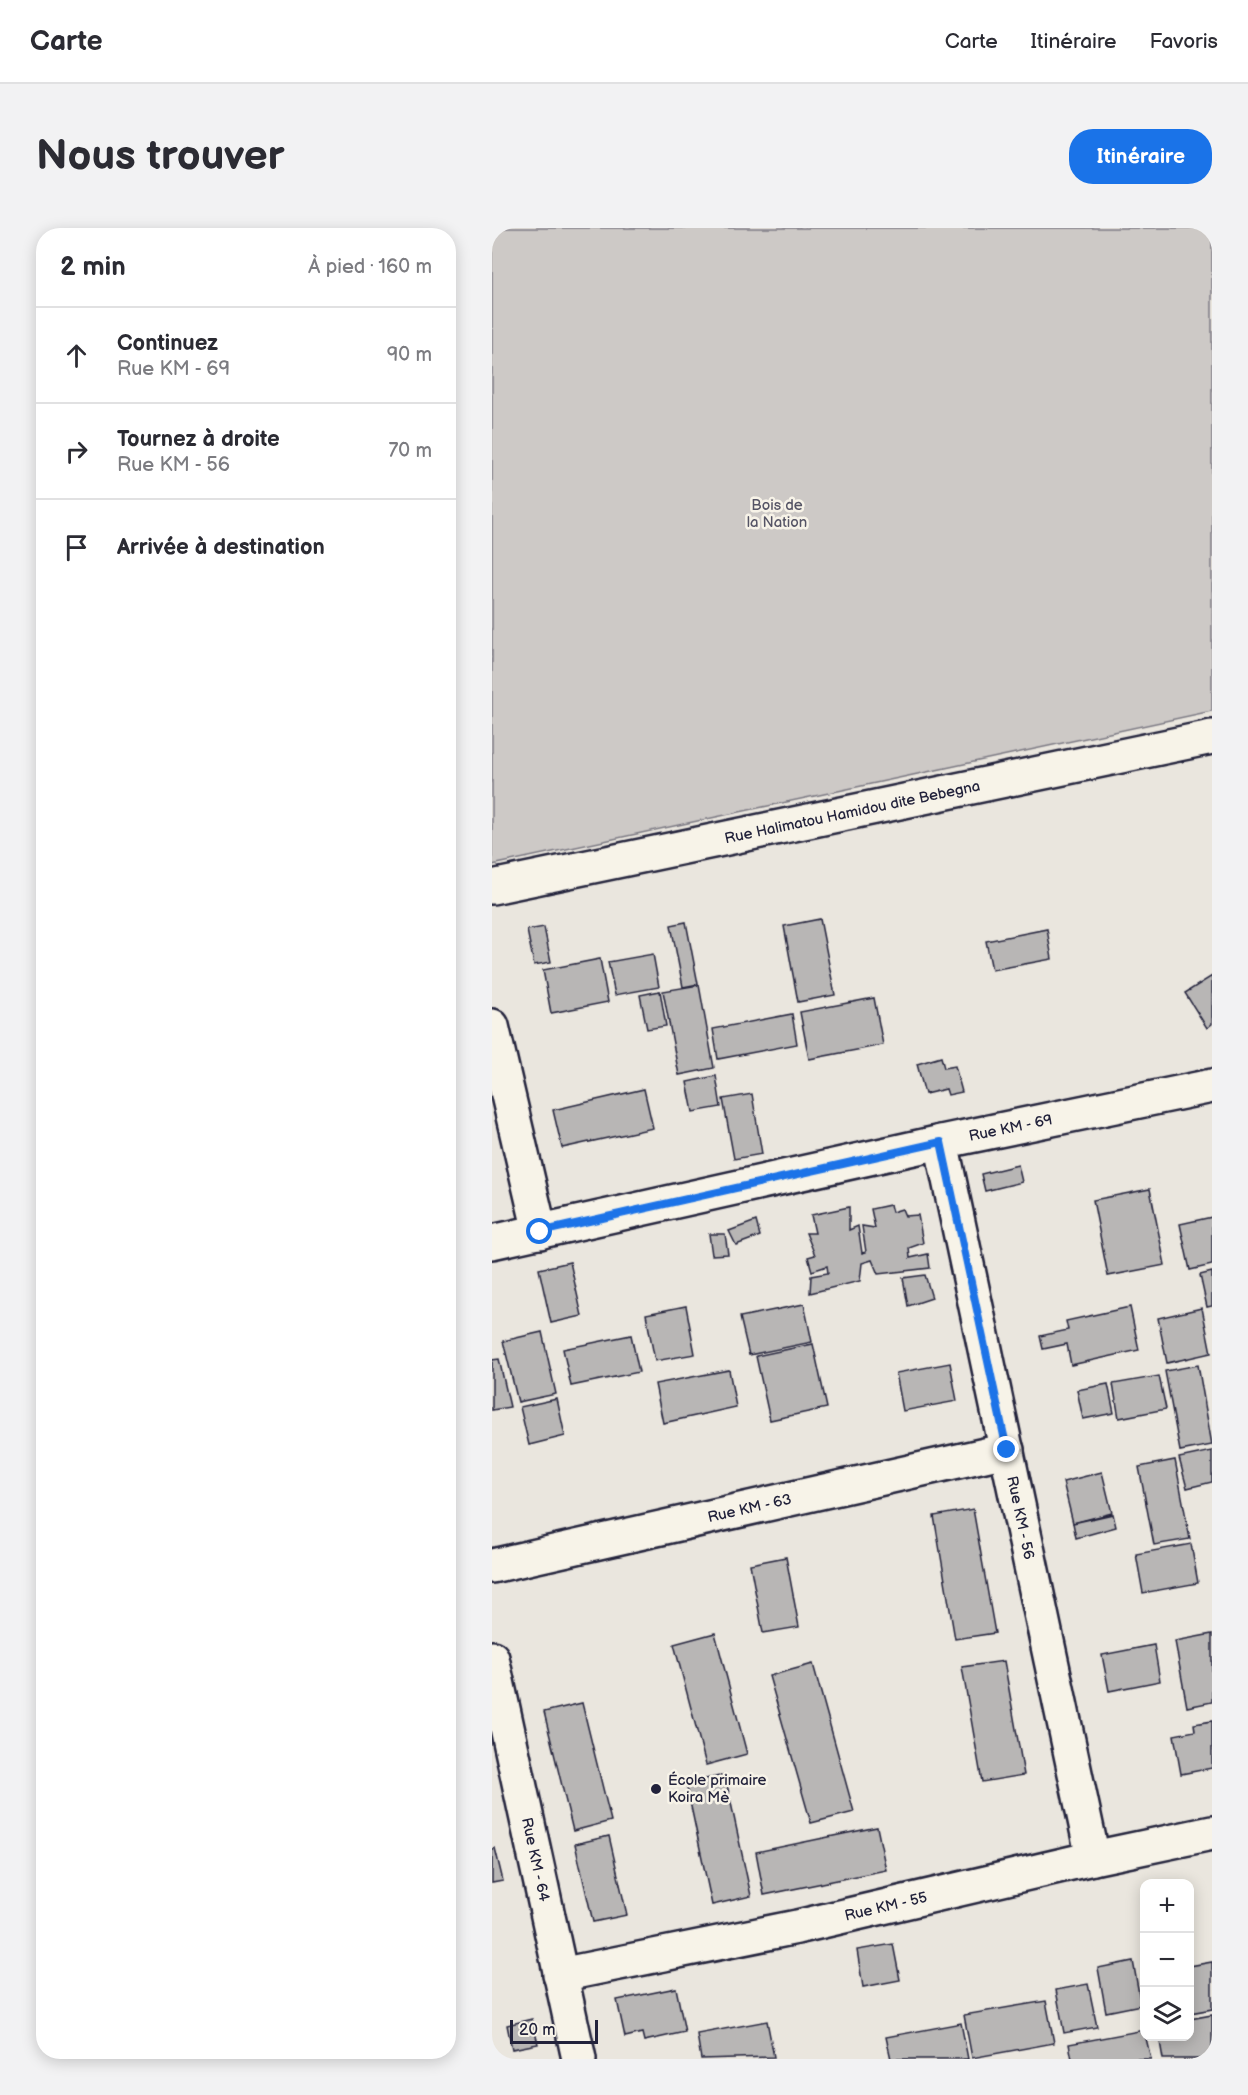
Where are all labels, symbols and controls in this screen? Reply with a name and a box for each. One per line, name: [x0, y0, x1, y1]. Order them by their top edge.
text: Carte: [30, 25, 103, 58]
text: Carte: [945, 29, 998, 54]
text: Itinéraire: [1031, 29, 1117, 54]
text: Favoris: [1150, 29, 1218, 54]
button: Itinéraire: [1069, 129, 1212, 184]
text: Nous trouver: [36, 131, 284, 182]
text: 2 min: [60, 252, 126, 283]
text: À pied · 160 m: [308, 255, 432, 279]
text: Continuez: [117, 330, 218, 357]
icon: ahead: [60, 339, 93, 372]
text: 90 m: [387, 343, 432, 367]
text: Rue KM - 69: [117, 357, 230, 381]
text: Tournez à droite: [117, 426, 280, 453]
icon: right: [60, 435, 93, 468]
text: 70 m: [388, 439, 432, 463]
text: Rue KM - 56: [117, 453, 230, 477]
park label: Bois de la Nation: [747, 496, 807, 532]
icon: arrive: [60, 531, 93, 564]
text: Arrivée à destination: [117, 534, 325, 561]
street label: Rue Halimatou Hamidou dite Bebegna: [723, 777, 982, 848]
street label: Rue KM - 69: [967, 1110, 1054, 1146]
route start: [526, 1218, 552, 1244]
route end: [993, 1436, 1019, 1462]
street label: Rue KM - 56: [1002, 1474, 1038, 1561]
street label: Rue KM - 63: [706, 1490, 793, 1527]
place label: École primaire Koira Mè: [668, 1771, 766, 1807]
marker: École primaire Koira Mè: [649, 1782, 663, 1796]
street label: Rue KM - 64: [517, 1816, 554, 1903]
map controls: [1140, 1879, 1194, 2041]
button: +: [1140, 1879, 1194, 1933]
street label: Rue KM - 55: [843, 1888, 929, 1926]
button: −: [1140, 1933, 1194, 1987]
button: layers: [1140, 1987, 1194, 2041]
scale bar: [510, 2017, 598, 2044]
text: 20 m: [519, 2021, 555, 2040]

